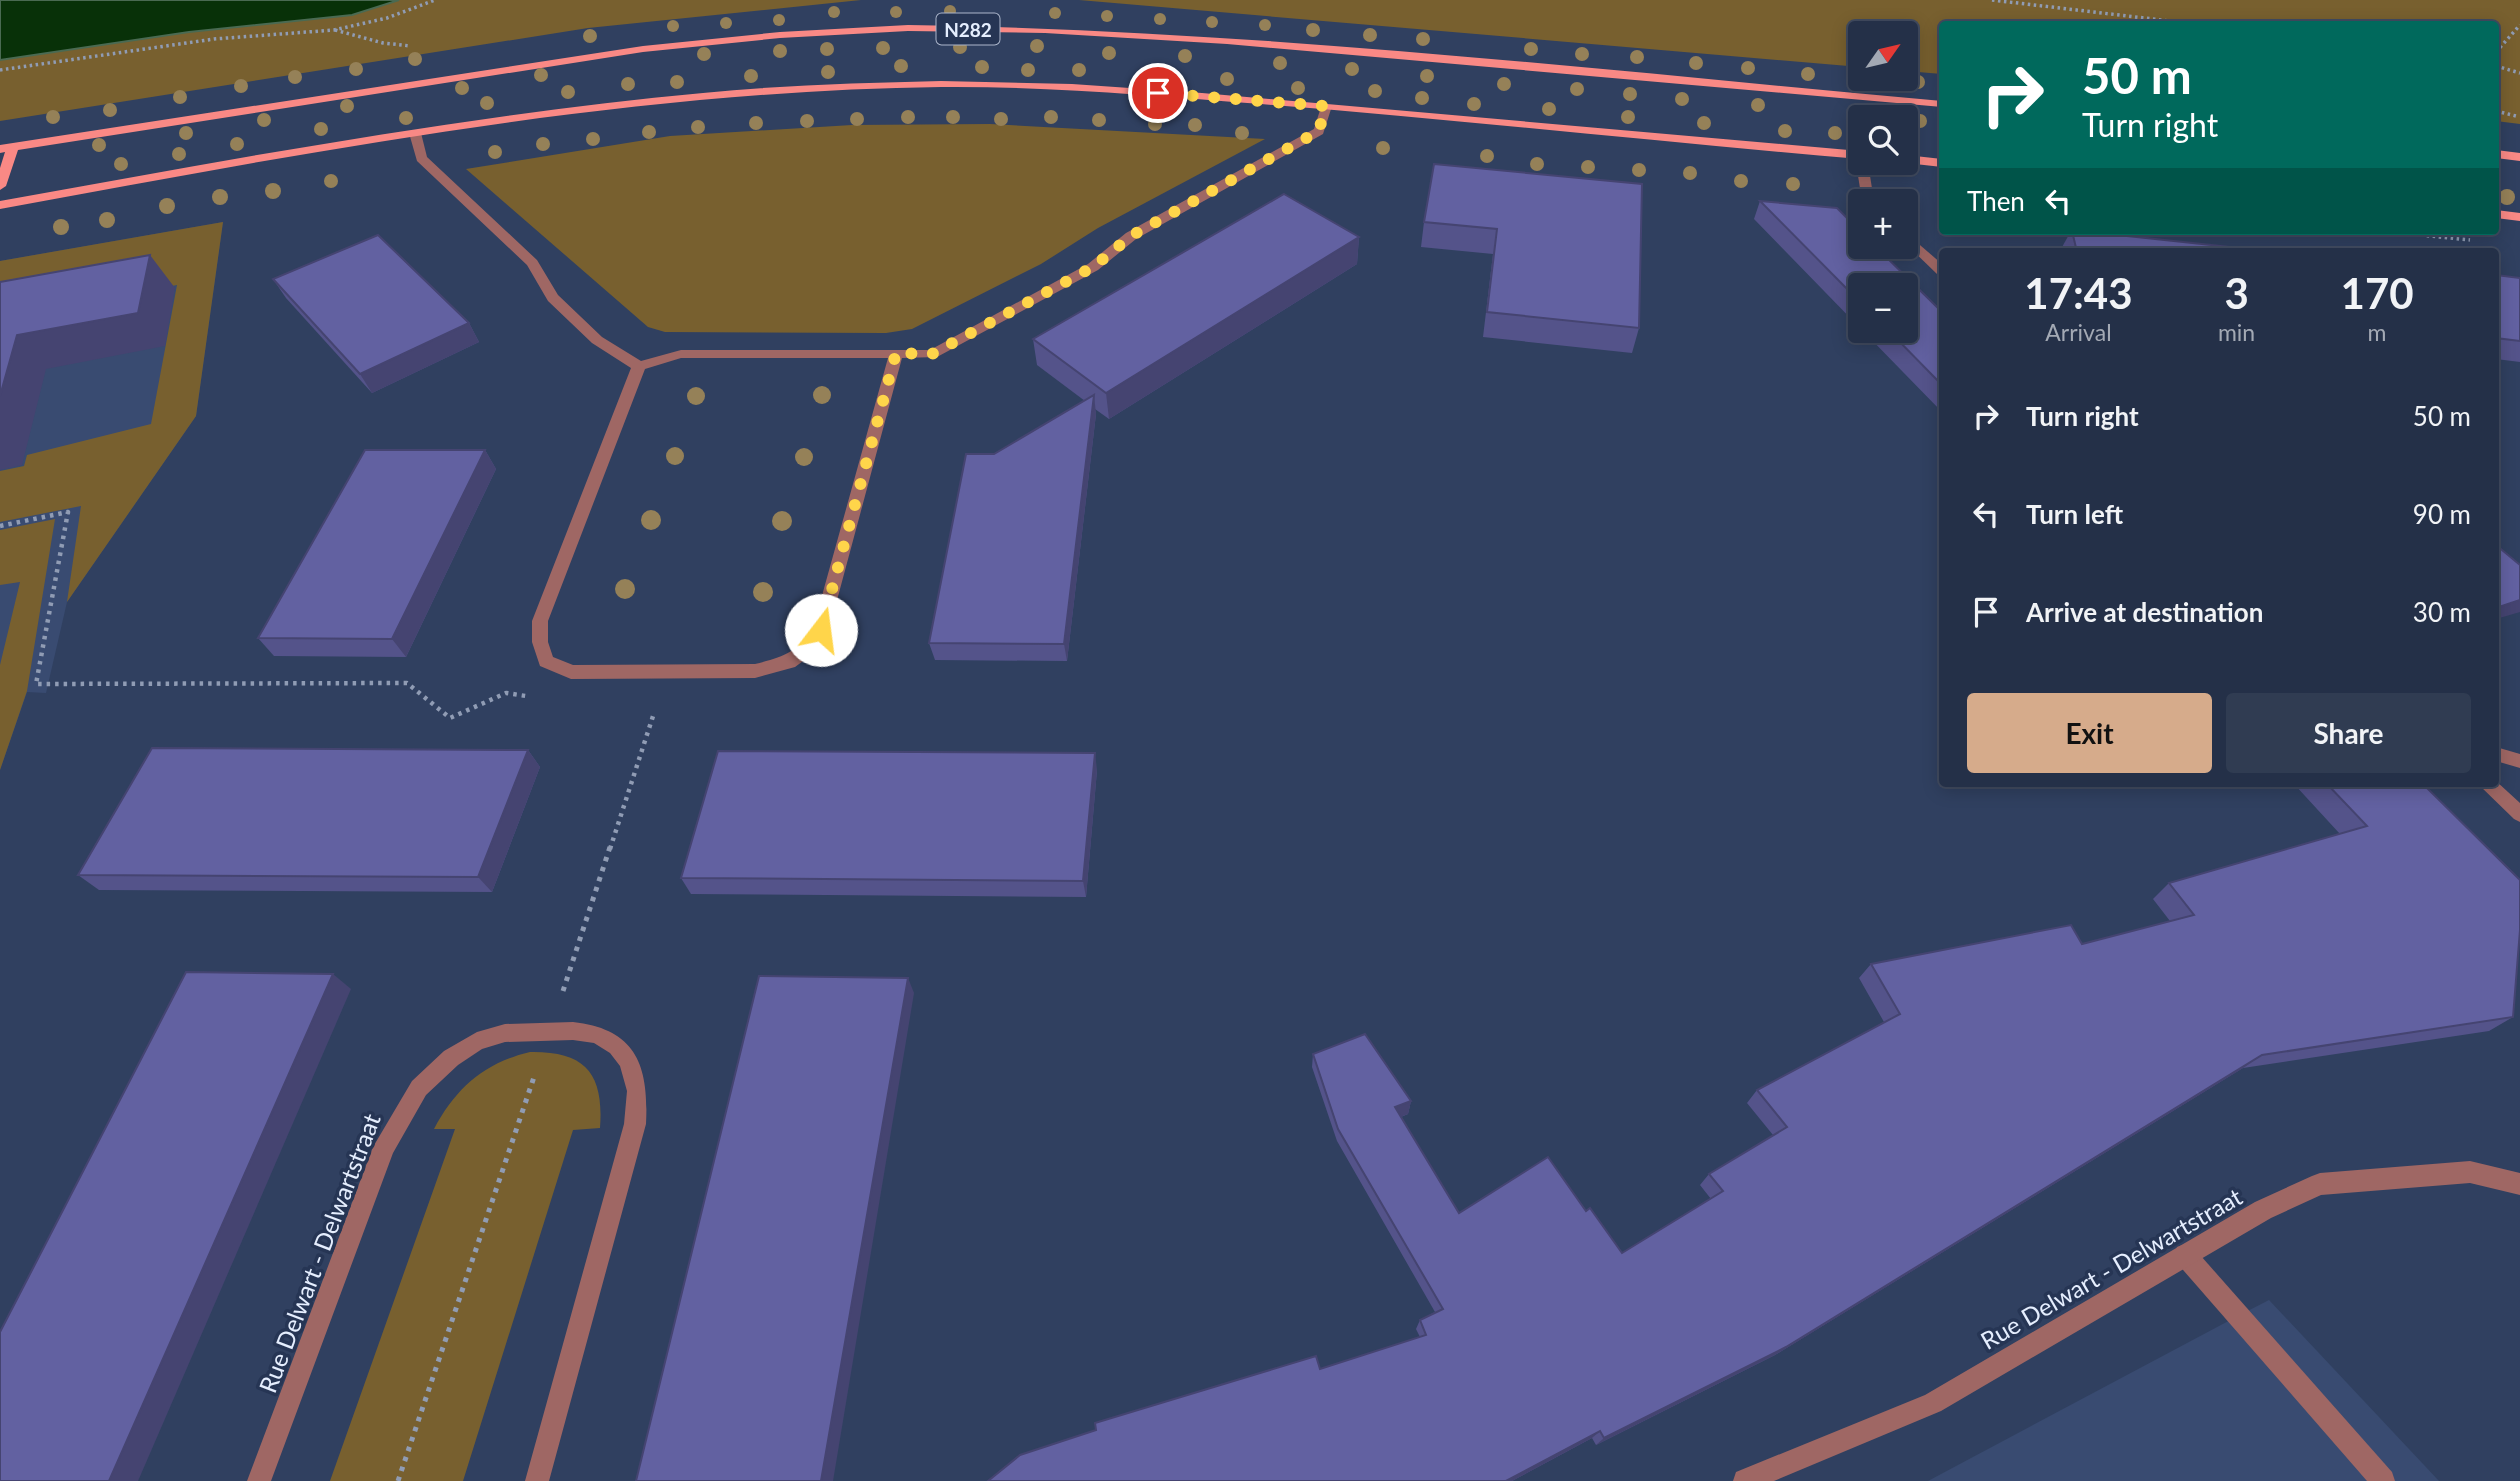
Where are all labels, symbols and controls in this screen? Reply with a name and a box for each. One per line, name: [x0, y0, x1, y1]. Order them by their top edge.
road number: N282: [936, 14, 1000, 44]
north arrow: [1848, 21, 1918, 91]
map controls: [1848, 21, 1918, 343]
text: 50 m: [2082, 46, 2192, 104]
icon: right: [1967, 49, 2058, 140]
pin: [1128, 63, 1188, 123]
icon: arrive: [1139, 74, 1177, 112]
button: search: [1848, 105, 1918, 175]
text: Turn right: [2082, 105, 2218, 144]
icon: left: [2039, 182, 2077, 220]
text: Then: [1967, 185, 2025, 217]
button: +: [1848, 189, 1918, 259]
text: 17:43: [2024, 268, 2133, 318]
text: 3: [2224, 268, 2249, 318]
text: 170: [2341, 268, 2414, 318]
button: −: [1848, 273, 1918, 343]
text: Arrival: [2045, 318, 2112, 346]
text: min: [2218, 318, 2255, 346]
text: m: [2368, 318, 2387, 346]
icon: right: [1967, 397, 2005, 435]
text: Turn right: [2026, 400, 2139, 432]
text: 50 m: [2413, 400, 2471, 432]
icon: left: [1967, 495, 2005, 533]
text: Turn left: [2026, 498, 2123, 530]
text: 90 m: [2413, 498, 2471, 530]
position arrow: [784, 593, 858, 667]
icon: arrive: [1967, 593, 2005, 631]
text: Arrive at destination: [2026, 596, 2263, 628]
text: 30 m: [2413, 596, 2471, 628]
button: Exit: [1967, 693, 2212, 773]
button: Share: [2226, 693, 2471, 773]
street label: Rue Delwart - Delwartstraat: [252, 1109, 386, 1397]
street label: Rue Delwart - Delwartstraat: [1975, 1181, 2247, 1355]

